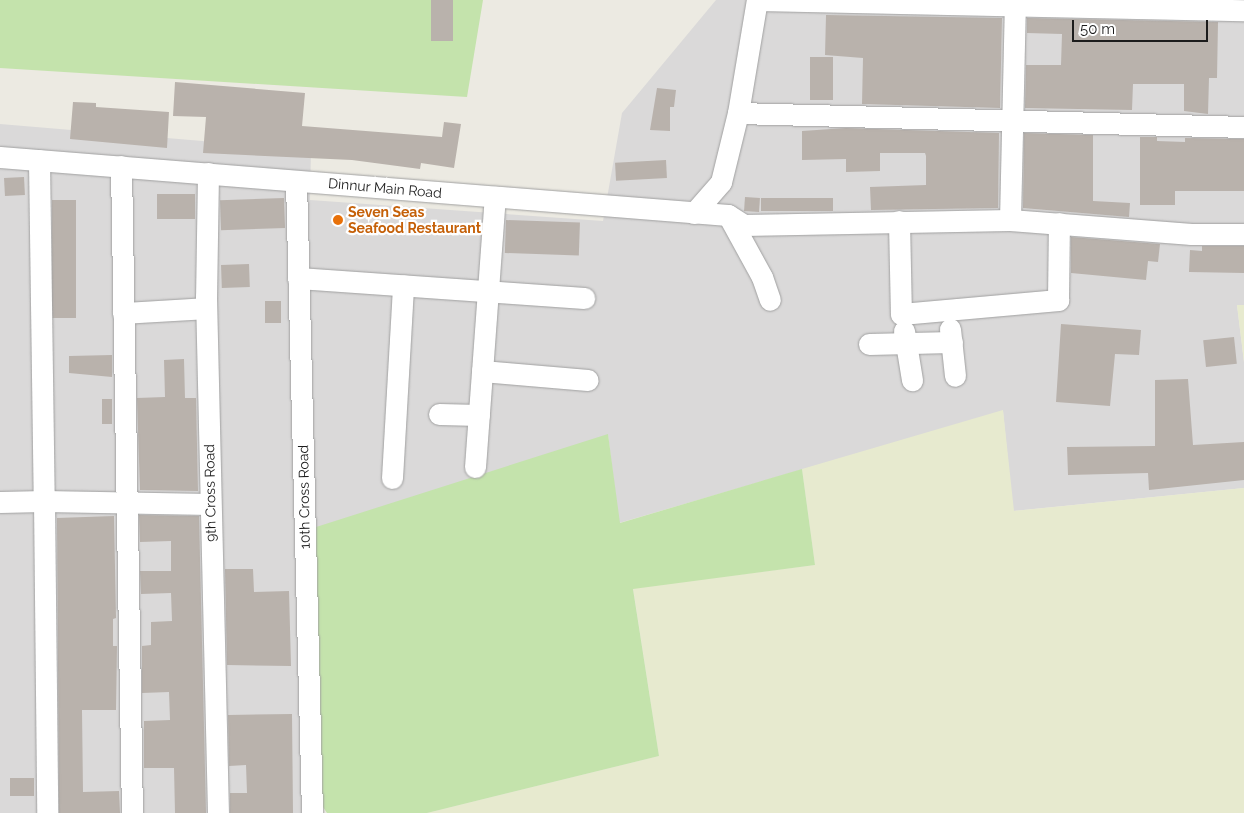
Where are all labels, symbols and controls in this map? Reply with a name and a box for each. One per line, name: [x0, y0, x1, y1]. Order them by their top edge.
scale bar: [1074, 10, 1210, 42]
text: 50 m: [1080, 20, 1115, 38]
street label: Dinnur Main Road: [327, 175, 443, 201]
place label: Seven Seas Seafood Restaurant: [348, 204, 481, 236]
marker: Seven Seas Seafood Restaurant: [332, 214, 344, 226]
street label: 9th Cross Road: [201, 444, 219, 542]
street label: 10th Cross Road: [295, 445, 313, 549]

